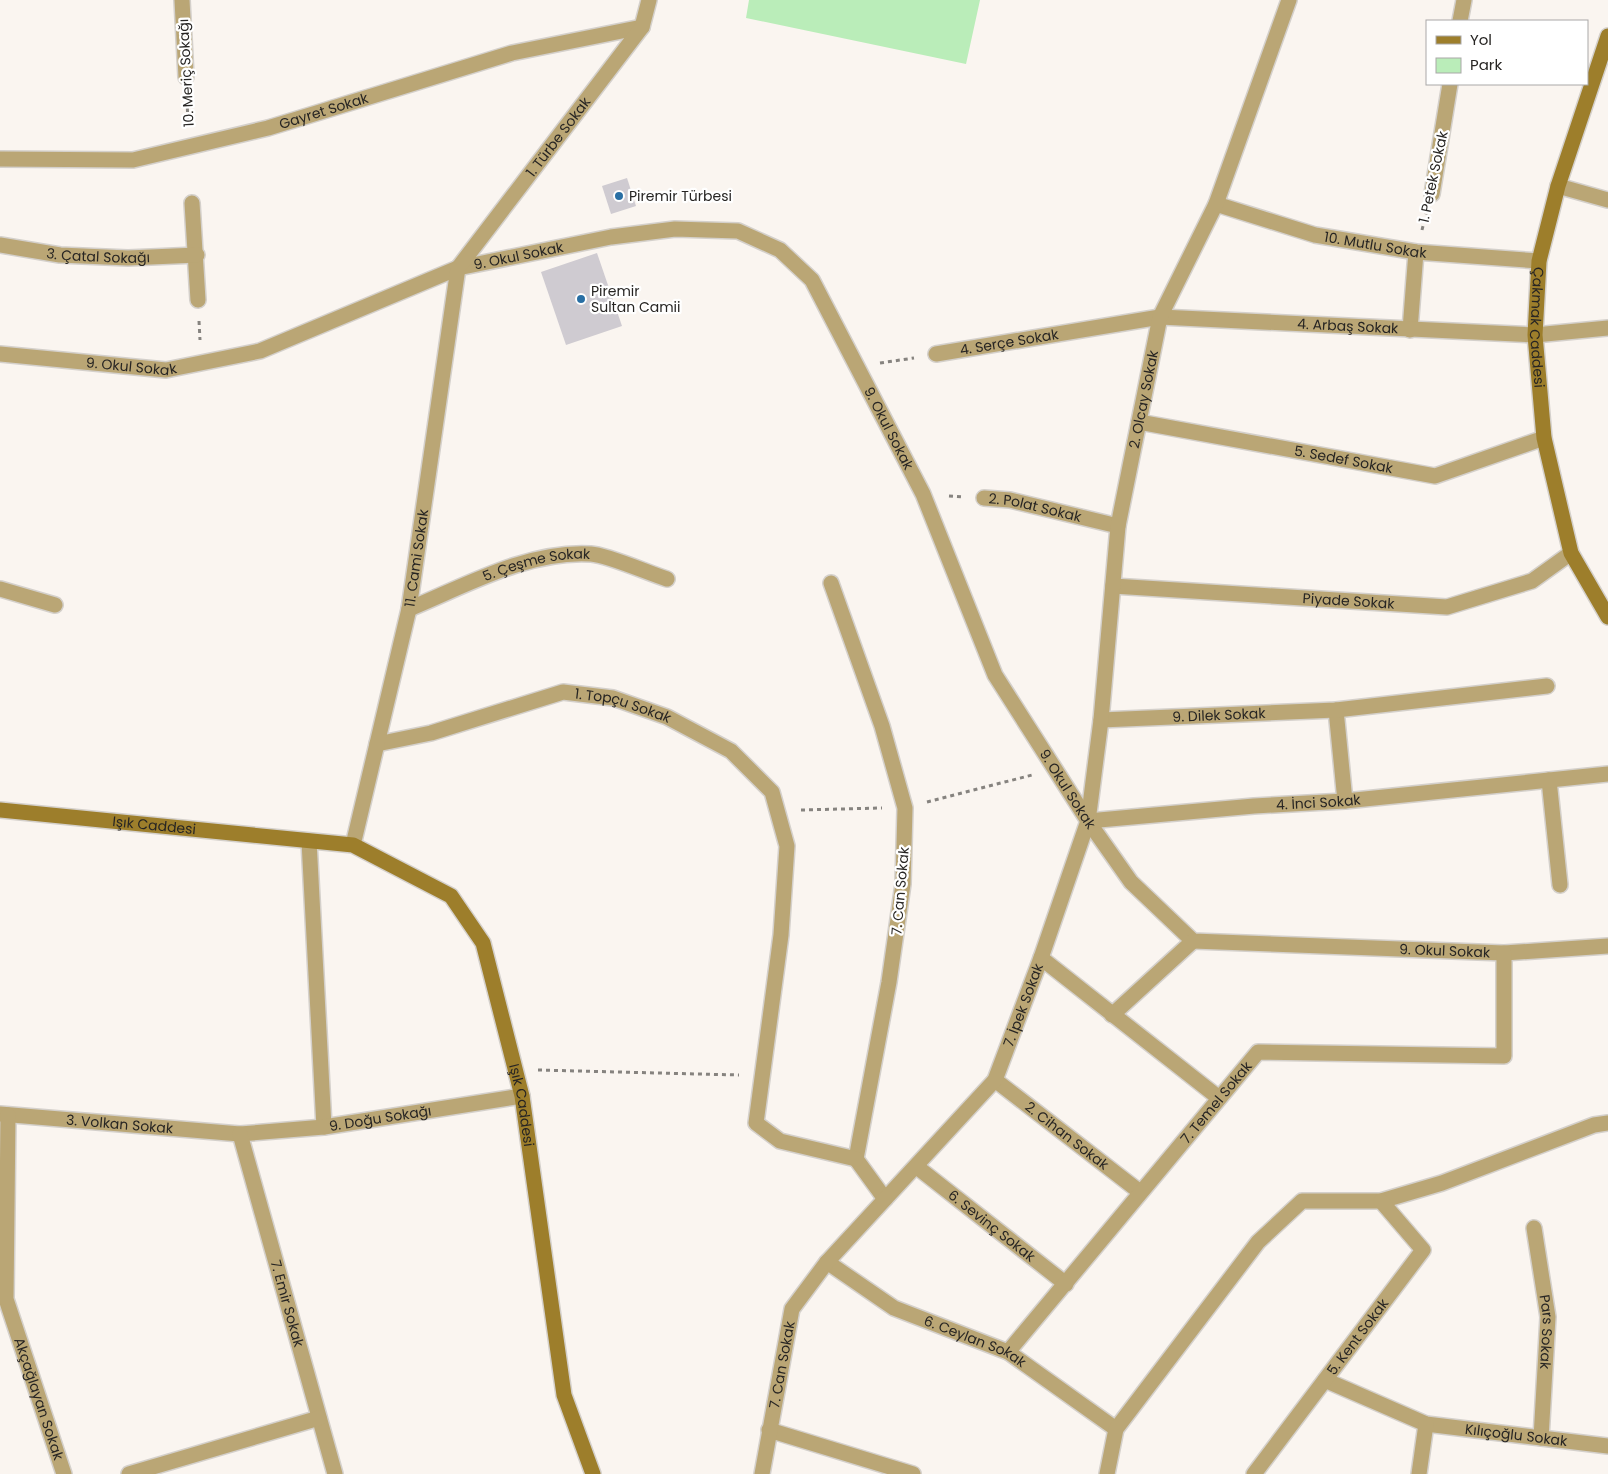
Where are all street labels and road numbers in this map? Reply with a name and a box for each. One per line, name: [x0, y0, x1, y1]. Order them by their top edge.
street label: 10. Meriç Sokağı: [173, 18, 199, 128]
street label: Gayret Sokak: [277, 88, 371, 134]
street label: 1. Türbe Sokak: [521, 92, 596, 181]
street label: 1. Petek Sokak: [1413, 128, 1453, 225]
street label: 10. Mutlu Sokak: [1323, 227, 1428, 263]
street label: 9. Okul Sokak: [472, 237, 566, 275]
street label: 3. Çatal Sokağı: [45, 243, 150, 268]
street label: Çakmak Caddesi: [1525, 266, 1550, 389]
street label: 4. Arbaş Sokak: [1297, 314, 1400, 338]
street label: 4. Serçe Sokak: [958, 324, 1061, 360]
street label: 2. Olcay Sokak: [1124, 348, 1163, 450]
street label: 9. Okul Sokak: [85, 352, 179, 380]
street label: 9. Okul Sokak: [859, 383, 919, 474]
street label: 5. Sedef Sokak: [1293, 441, 1395, 478]
street label: 2. Polat Sokak: [988, 488, 1084, 527]
street label: 11. Cami Sokak: [399, 507, 433, 608]
street label: 5. Çeşme Sokak: [480, 544, 591, 586]
street label: Piyade Sokak: [1302, 588, 1396, 614]
street label: 1. Topçu Sokak: [574, 683, 676, 728]
street label: 9. Dilek Sokak: [1172, 703, 1267, 727]
street label: 9. Okul Sokak: [1035, 745, 1101, 834]
street label: 4. İnci Sokak: [1275, 789, 1362, 815]
street label: Işık Caddesi: [112, 811, 197, 839]
street label: 7. Can Sokak: [886, 845, 914, 936]
street label: 9. Okul Sokak: [1399, 939, 1491, 962]
street label: 7. İpek Sokak: [998, 960, 1048, 1050]
street label: 7. Temel Sokak: [1176, 1056, 1257, 1148]
street label: Işık Caddesi: [504, 1062, 539, 1148]
street label: 2. Cihan Sokak: [1021, 1097, 1114, 1175]
street label: 9. Doğu Sokağı: [328, 1100, 433, 1136]
street label: 3. Volkan Sokak: [65, 1110, 175, 1138]
street label: 6. Sevinç Sokak: [944, 1185, 1040, 1267]
street label: 7. Emir Sokak: [266, 1258, 309, 1350]
street label: Pars Sokak: [1535, 1293, 1558, 1371]
street label: 5. Kent Sokak: [1322, 1294, 1394, 1379]
street label: 6. Ceylan Sokak: [921, 1311, 1031, 1372]
street label: 7. Can Sokak: [764, 1319, 800, 1410]
street label: Akçağlayan Sokak: [9, 1335, 69, 1463]
street label: Kılıçoğlu Sokak: [1464, 1419, 1569, 1451]

